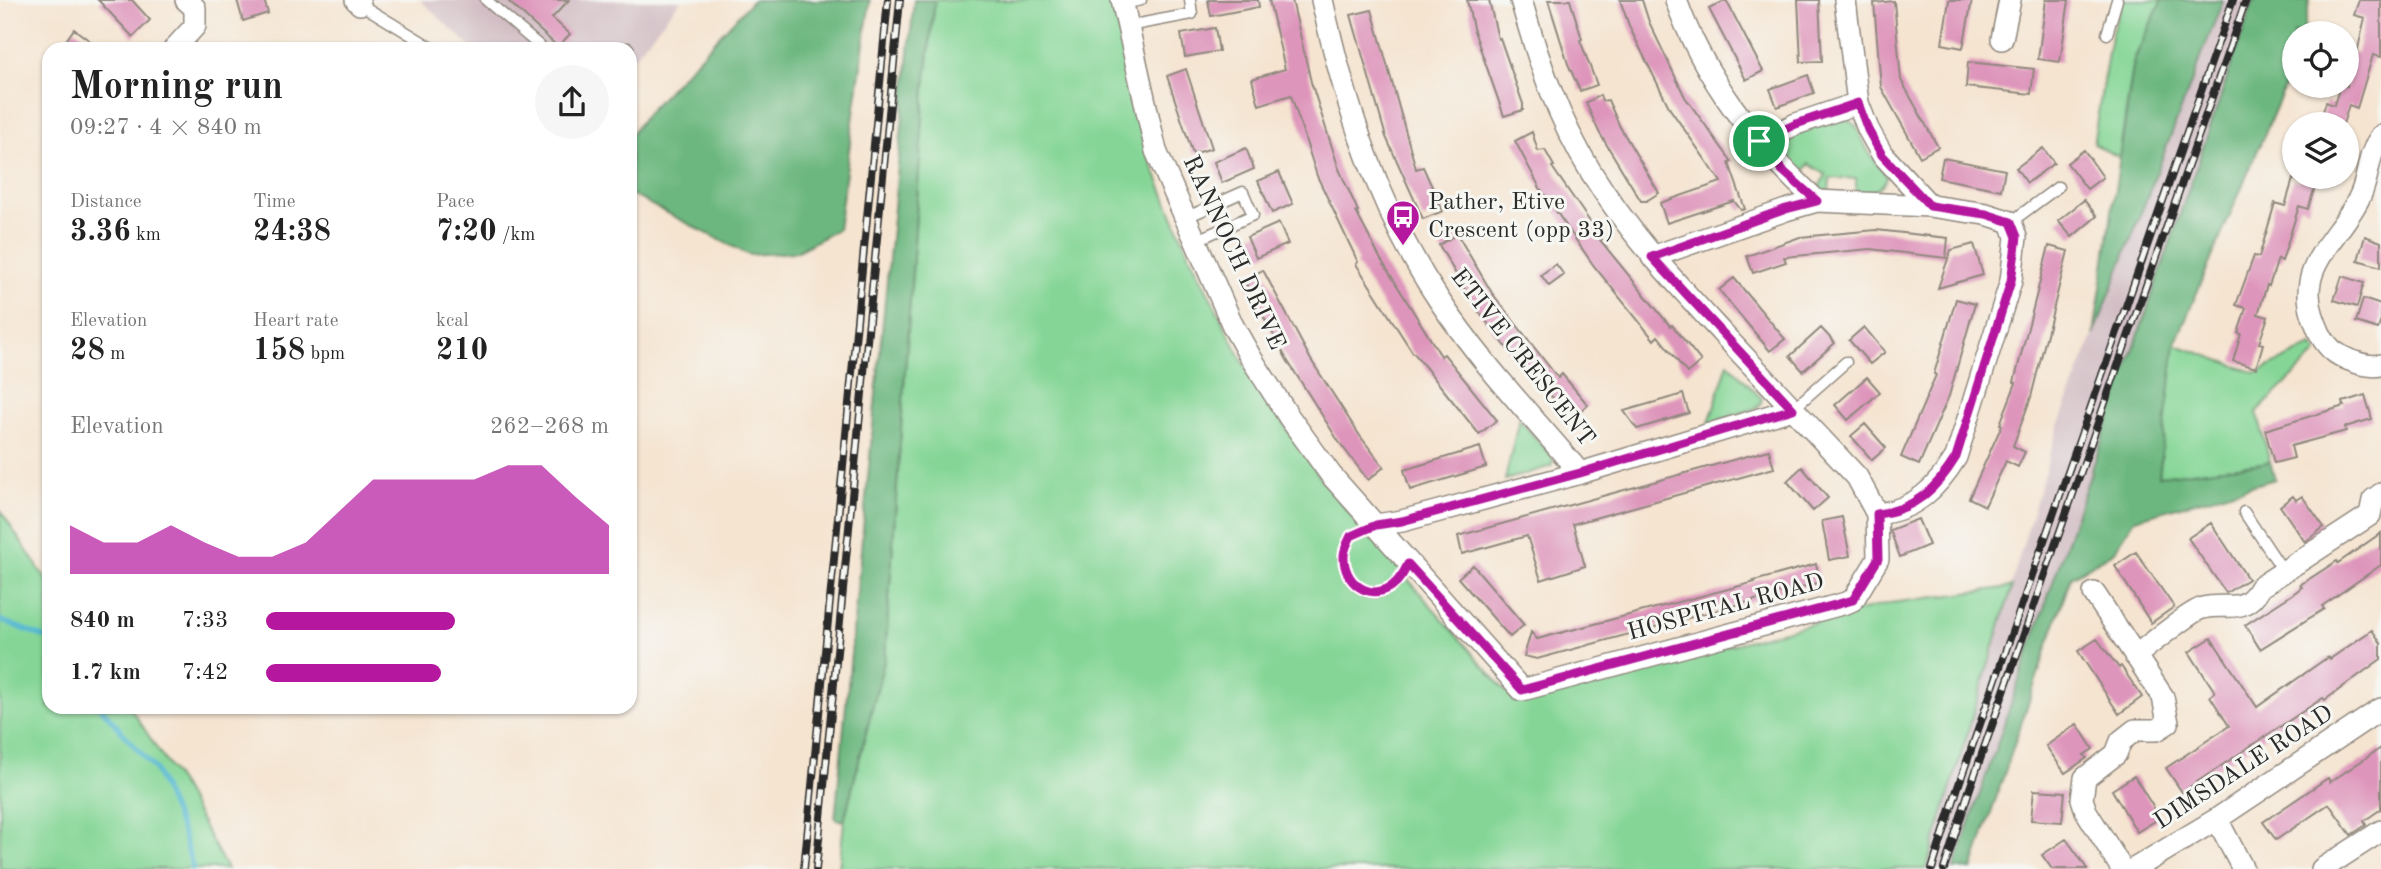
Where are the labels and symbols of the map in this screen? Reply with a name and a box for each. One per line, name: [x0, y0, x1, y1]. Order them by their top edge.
pin: [1729, 111, 1789, 171]
street label: RANNOCH DRIVE: [1177, 152, 1289, 354]
place label: Pather, Etive Crescent (opp 33): [1428, 191, 1614, 243]
bus stop icon: Pather, Etive Crescent (opp 33): [1384, 198, 1422, 247]
street label: ETIVE CRESCENT: [1445, 265, 1599, 451]
street label: HOSPITAL ROAD: [1625, 570, 1827, 646]
street label: DIMSDALE ROAD: [2150, 701, 2338, 835]

